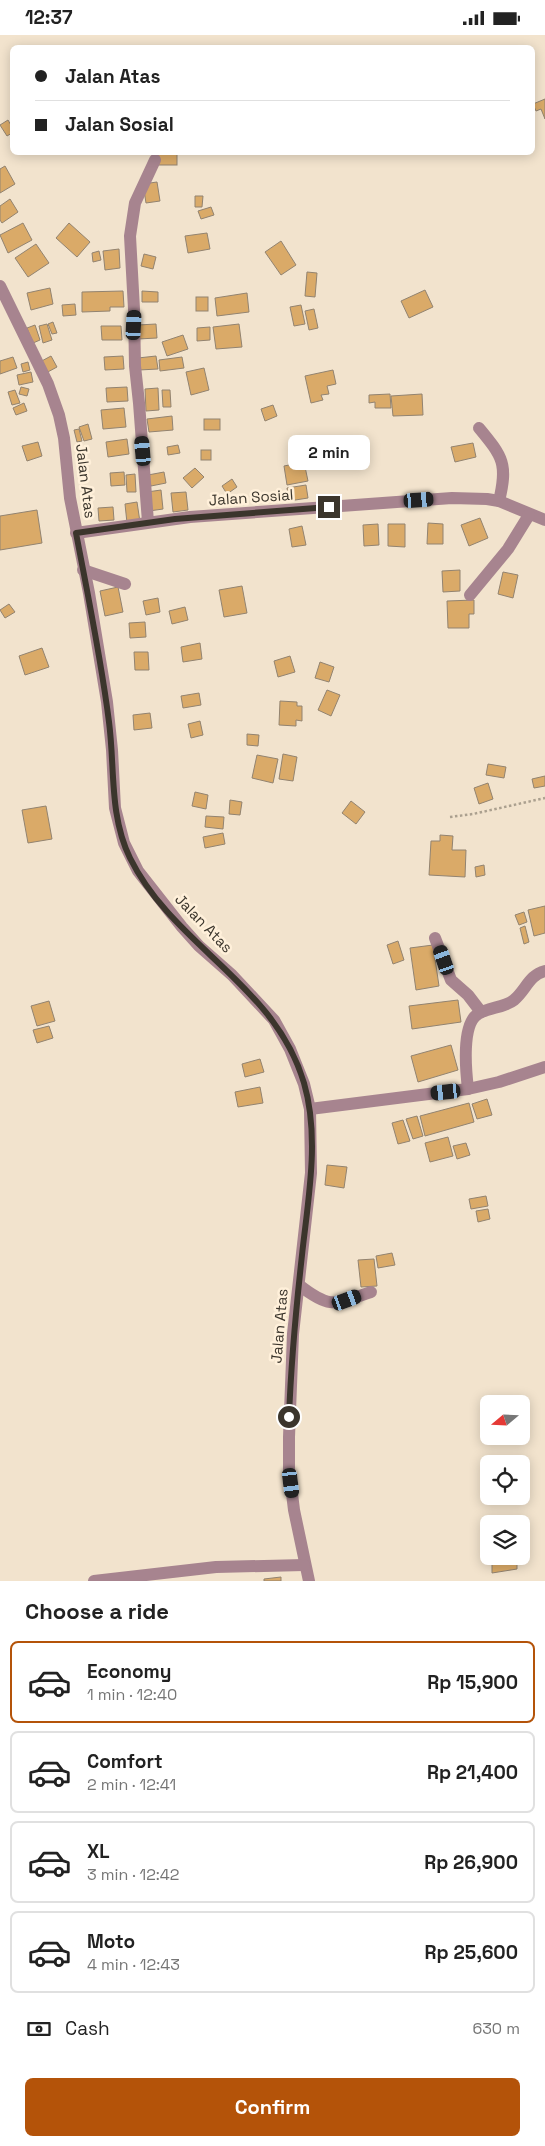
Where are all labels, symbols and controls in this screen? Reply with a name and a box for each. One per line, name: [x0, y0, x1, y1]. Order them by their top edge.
text: 12:37: [25, 5, 73, 30]
text: Jalan Atas: [65, 64, 160, 89]
text: Jalan Sosial: [65, 112, 174, 137]
car: [125, 310, 142, 340]
car: [134, 435, 151, 467]
callout: 2 min: [288, 435, 370, 469]
text: 2 min: [308, 442, 350, 463]
street label: Jalan Atas: [72, 443, 100, 519]
street label: Jalan Sosial: [208, 485, 294, 509]
car: [403, 491, 434, 509]
route end: [318, 496, 340, 518]
street label: Jalan Atas: [171, 889, 237, 957]
car: [432, 943, 455, 977]
car: [430, 1083, 461, 1101]
street label: Jalan Atas: [266, 1288, 292, 1364]
car: [330, 1288, 363, 1312]
north arrow: [480, 1395, 530, 1445]
map controls: [480, 1395, 530, 1565]
route start: [278, 1406, 300, 1428]
button: locate: [480, 1455, 530, 1505]
car: [281, 1467, 300, 1499]
button: layers: [480, 1515, 530, 1565]
text: Choose a ride: [25, 1597, 169, 1625]
text: Economy: [87, 1659, 171, 1684]
icon: car: [27, 1660, 72, 1705]
text: Rp 15,900: [427, 1670, 518, 1695]
text: 1 min · 12:40: [87, 1684, 177, 1705]
text: Comfort: [87, 1749, 163, 1774]
icon: car: [27, 1750, 72, 1795]
text: Rp 21,400: [427, 1760, 518, 1785]
text: 2 min · 12:41: [87, 1774, 176, 1795]
text: XL: [87, 1839, 110, 1864]
icon: car: [27, 1840, 72, 1885]
text: Rp 26,900: [424, 1850, 518, 1875]
text: 3 min · 12:42: [87, 1864, 180, 1885]
text: Moto: [87, 1929, 135, 1954]
icon: car: [27, 1930, 72, 1975]
text: Rp 25,600: [425, 1940, 518, 1965]
text: 4 min · 12:43: [87, 1954, 180, 1975]
icon: cash: [25, 2015, 53, 2043]
text: Cash: [65, 2016, 110, 2041]
text: 630 m: [472, 2018, 520, 2039]
button: Confirm: [25, 2078, 520, 2136]

